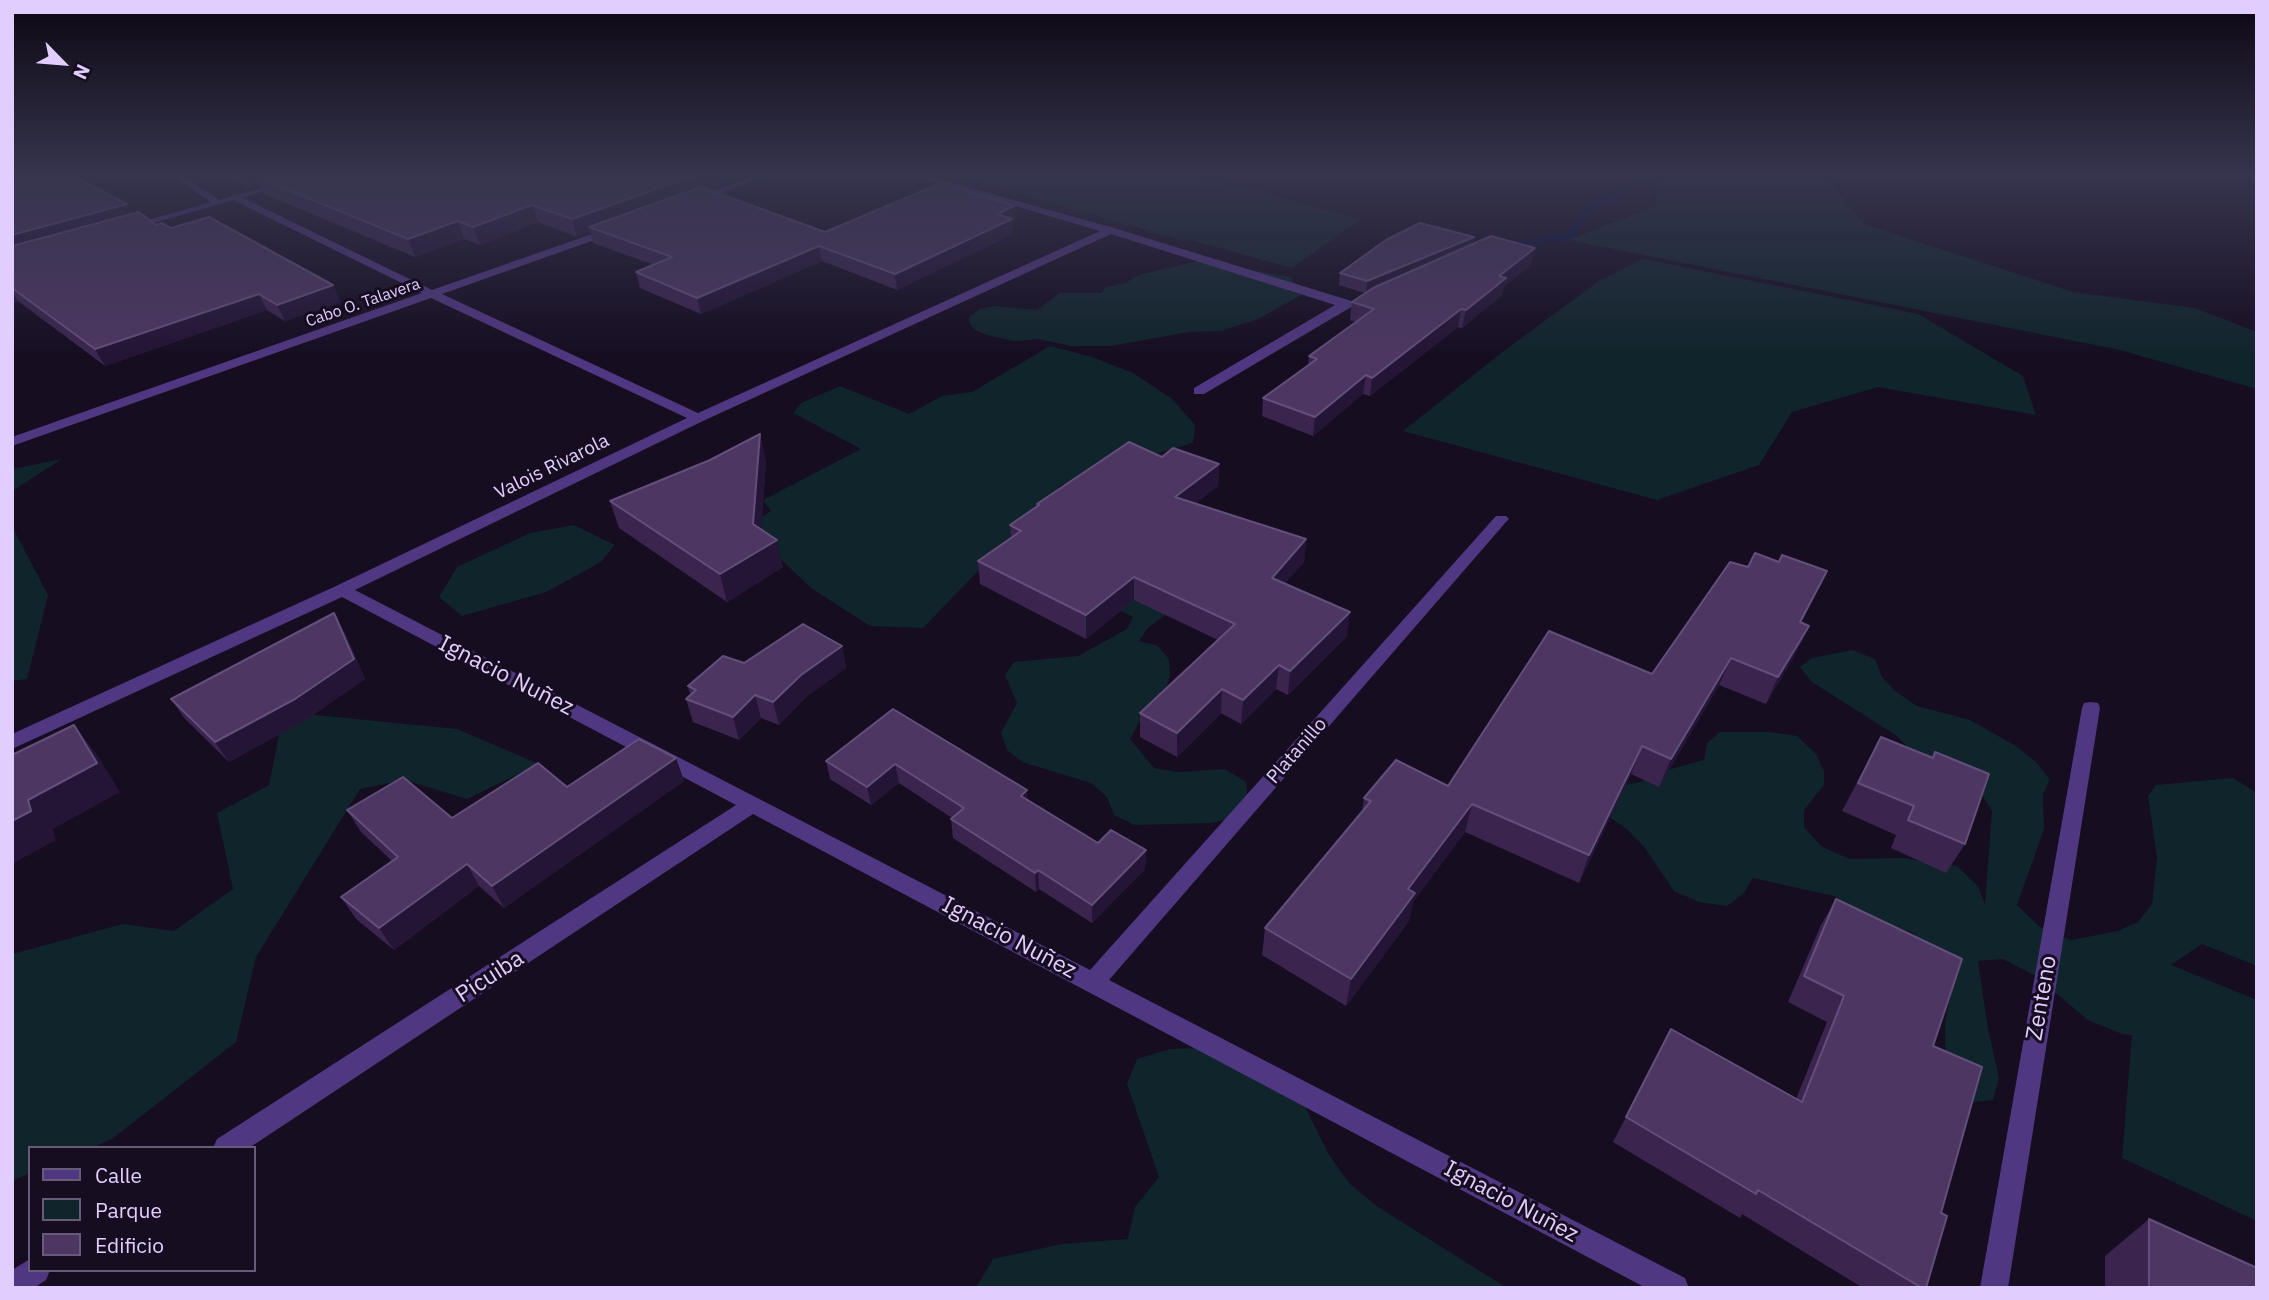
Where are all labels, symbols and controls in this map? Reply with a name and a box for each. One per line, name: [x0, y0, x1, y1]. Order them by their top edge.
north arrow: [28, 28, 98, 98]
text: N: [68, 61, 96, 83]
street label: Cabo O. Talavera: [303, 274, 423, 332]
street label: Valois Rivarola: [491, 429, 613, 505]
street label: Ignacio Nuñez: [434, 630, 578, 722]
street label: Platanillo: [1262, 713, 1332, 789]
street label: Ignacio Nuñez: [937, 891, 1081, 985]
street label: Picuiba: [451, 945, 529, 1009]
street label: Zenteno: [2021, 954, 2063, 1042]
legend: [28, 1146, 256, 1272]
street label: Ignacio Nuñez: [1439, 1155, 1583, 1249]
text: Calle: [95, 1161, 142, 1189]
text: Parque: [95, 1196, 162, 1224]
text: Edificio: [95, 1231, 164, 1259]

